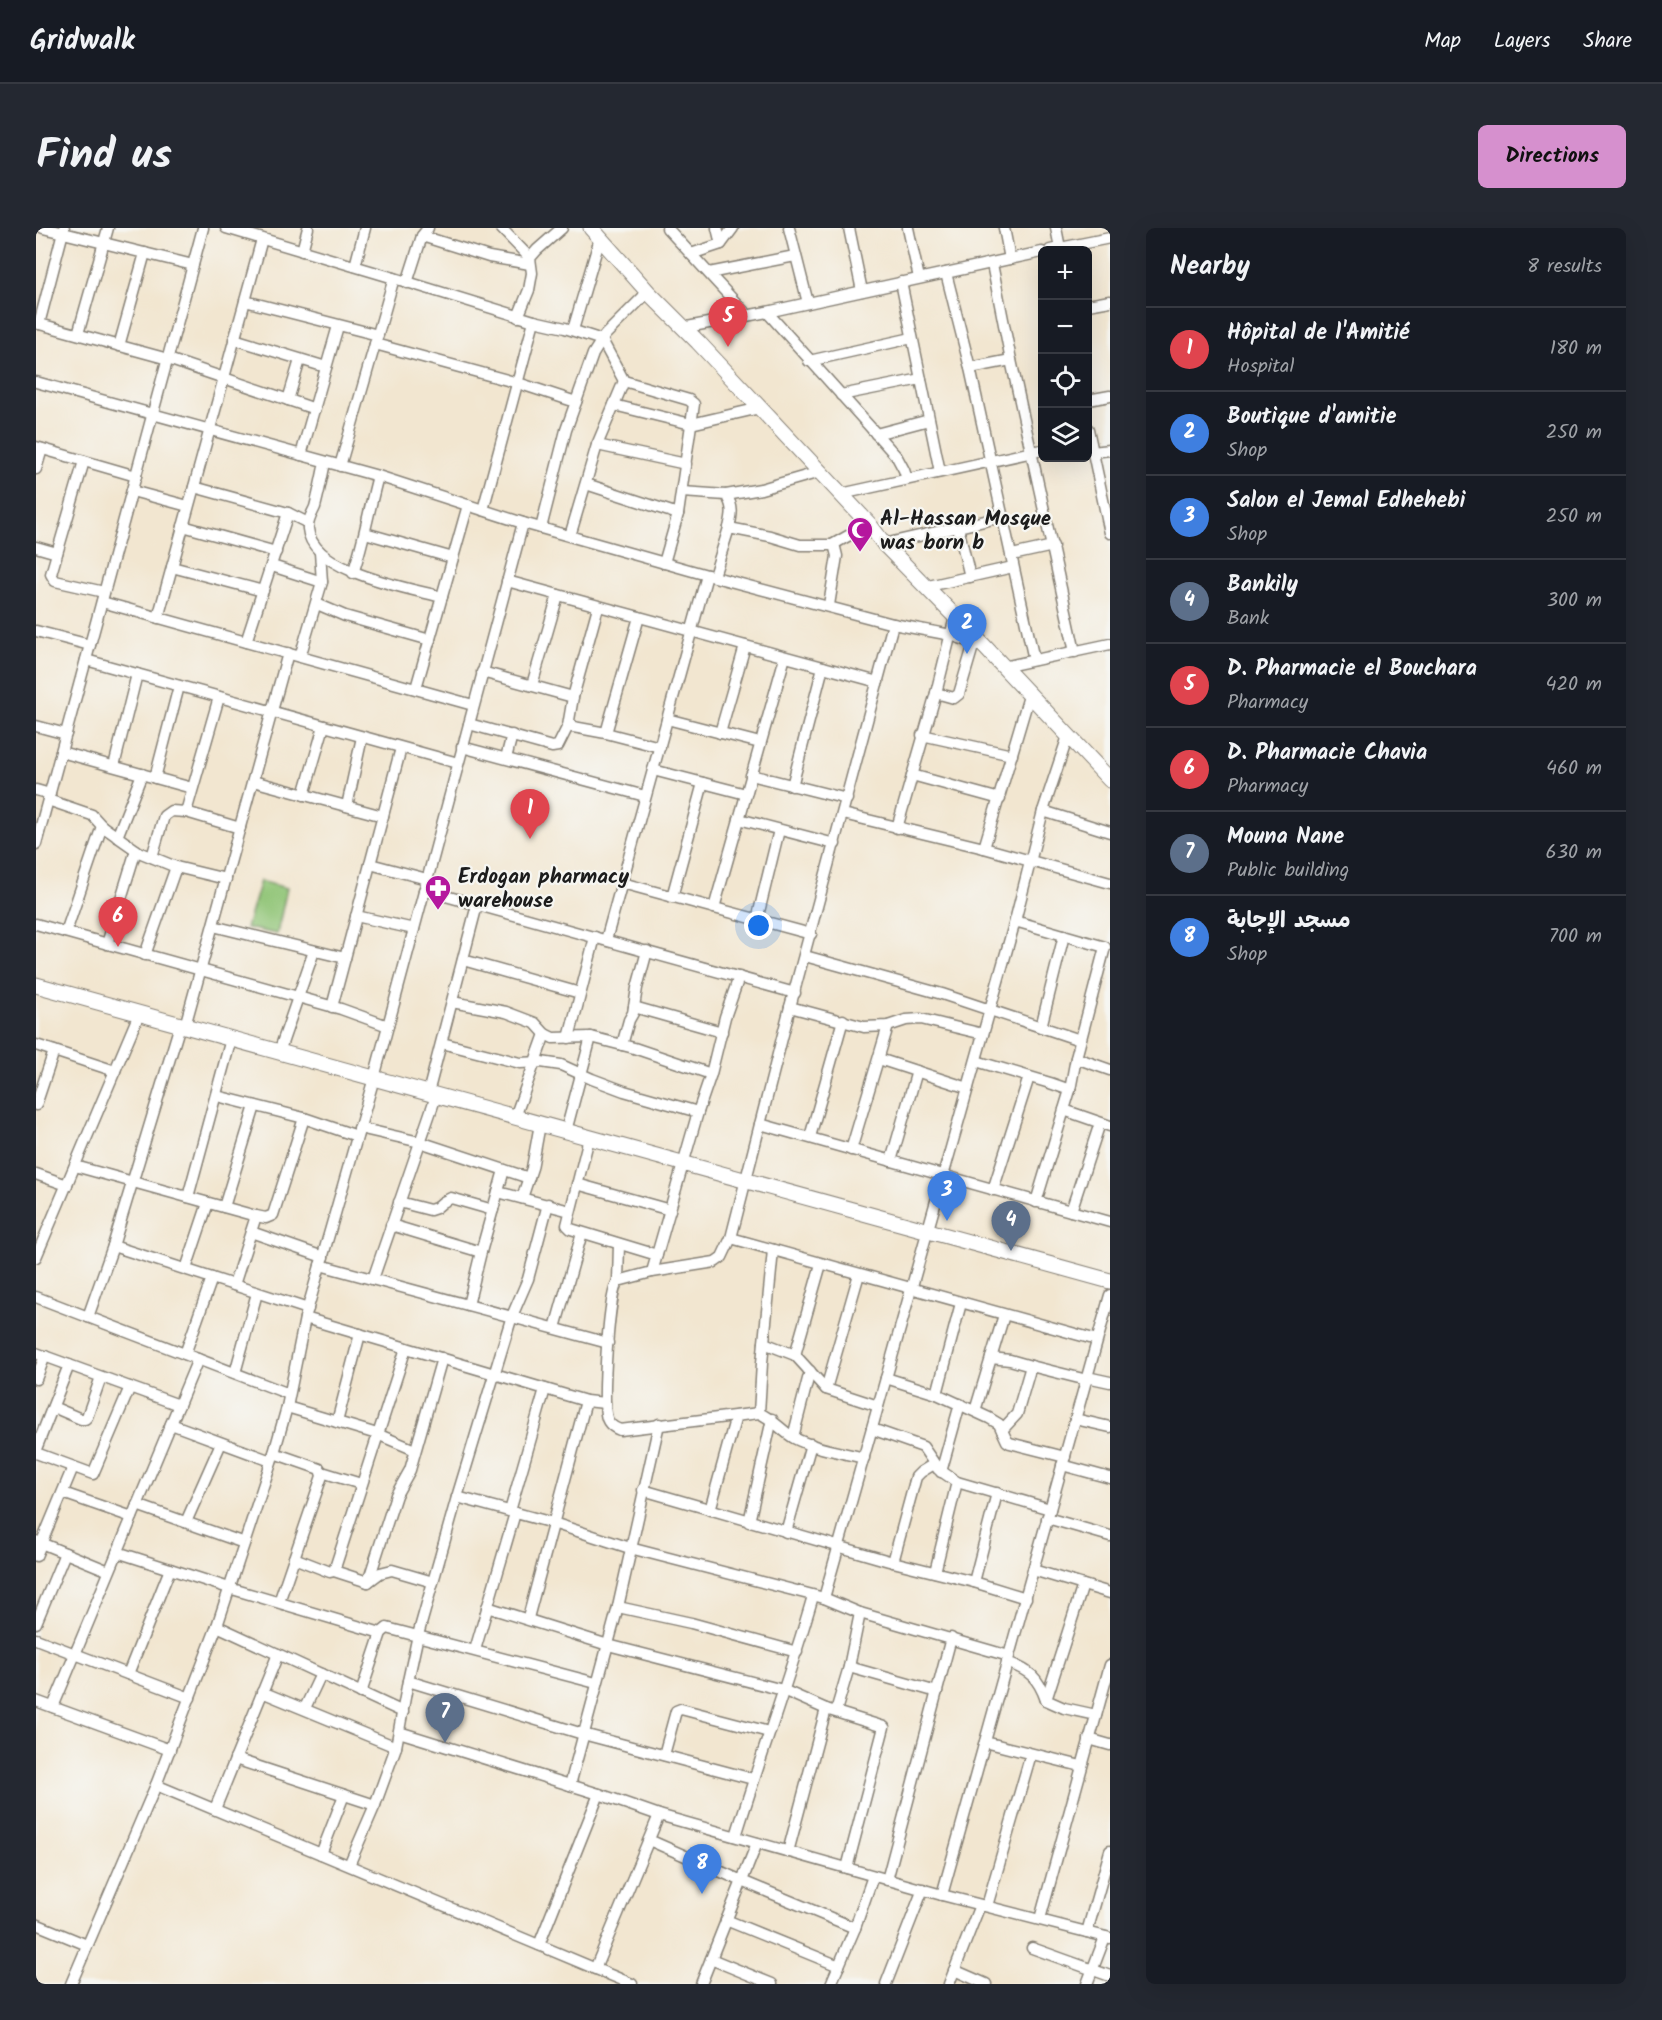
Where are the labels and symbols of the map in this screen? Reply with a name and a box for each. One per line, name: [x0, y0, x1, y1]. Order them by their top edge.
pin: 5: [708, 298, 748, 347]
place label: Al-Hassan Mosque was born b: [880, 503, 1051, 560]
mosque icon: Al-Hassan Mosque was born b: [845, 515, 875, 553]
pin: 2: [948, 604, 986, 654]
pin: 1: [510, 790, 550, 839]
place label: Erdogan pharmacy warehouse: [458, 861, 629, 918]
pharmacy icon: Erdogan pharmacy warehouse: [423, 873, 453, 911]
pin: 6: [98, 898, 137, 947]
your location: [744, 911, 773, 940]
pin: 3: [928, 1172, 966, 1221]
pin: 4: [992, 1202, 1030, 1251]
pin: 7: [426, 1694, 464, 1743]
pin: 8: [682, 1844, 722, 1894]

